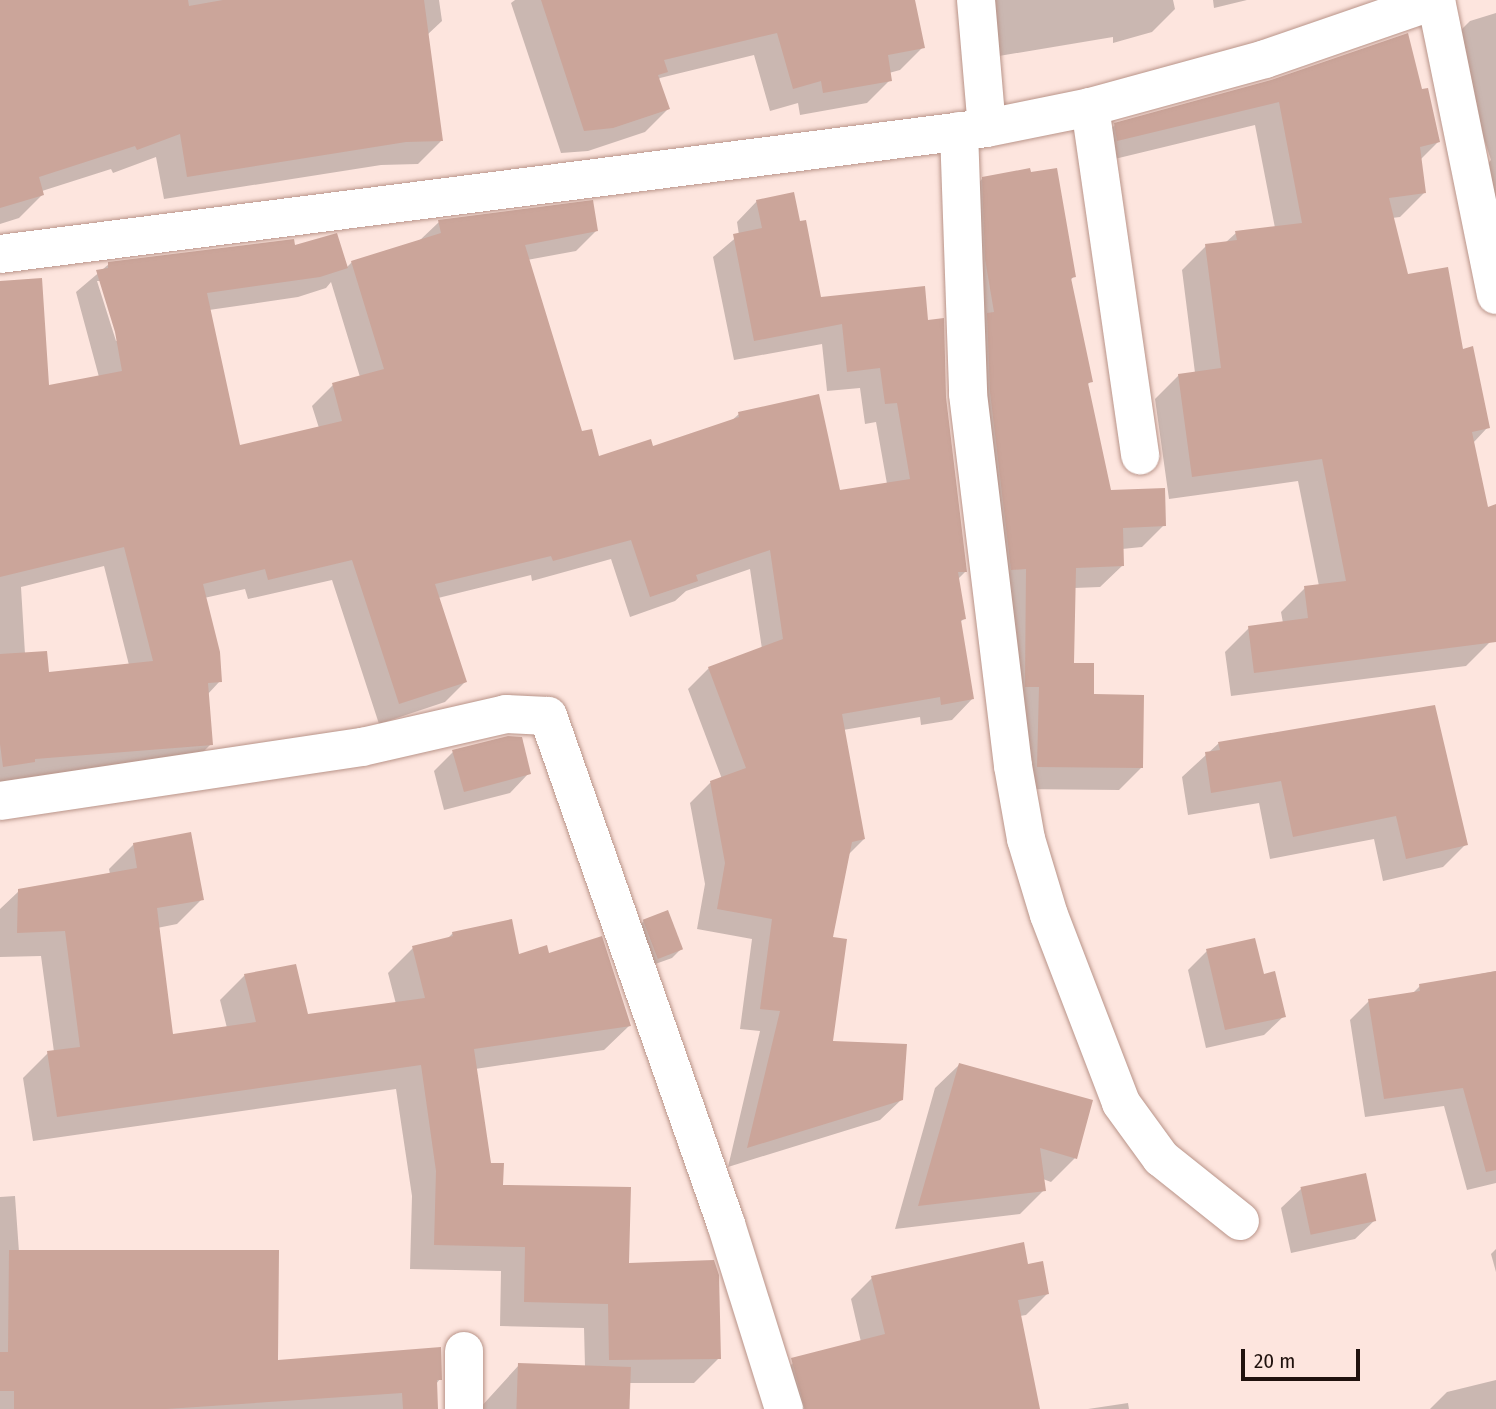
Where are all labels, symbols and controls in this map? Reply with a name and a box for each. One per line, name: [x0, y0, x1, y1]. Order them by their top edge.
scale bar: [1244, 1336, 1363, 1380]
text: 20 m: [1254, 1348, 1295, 1374]

